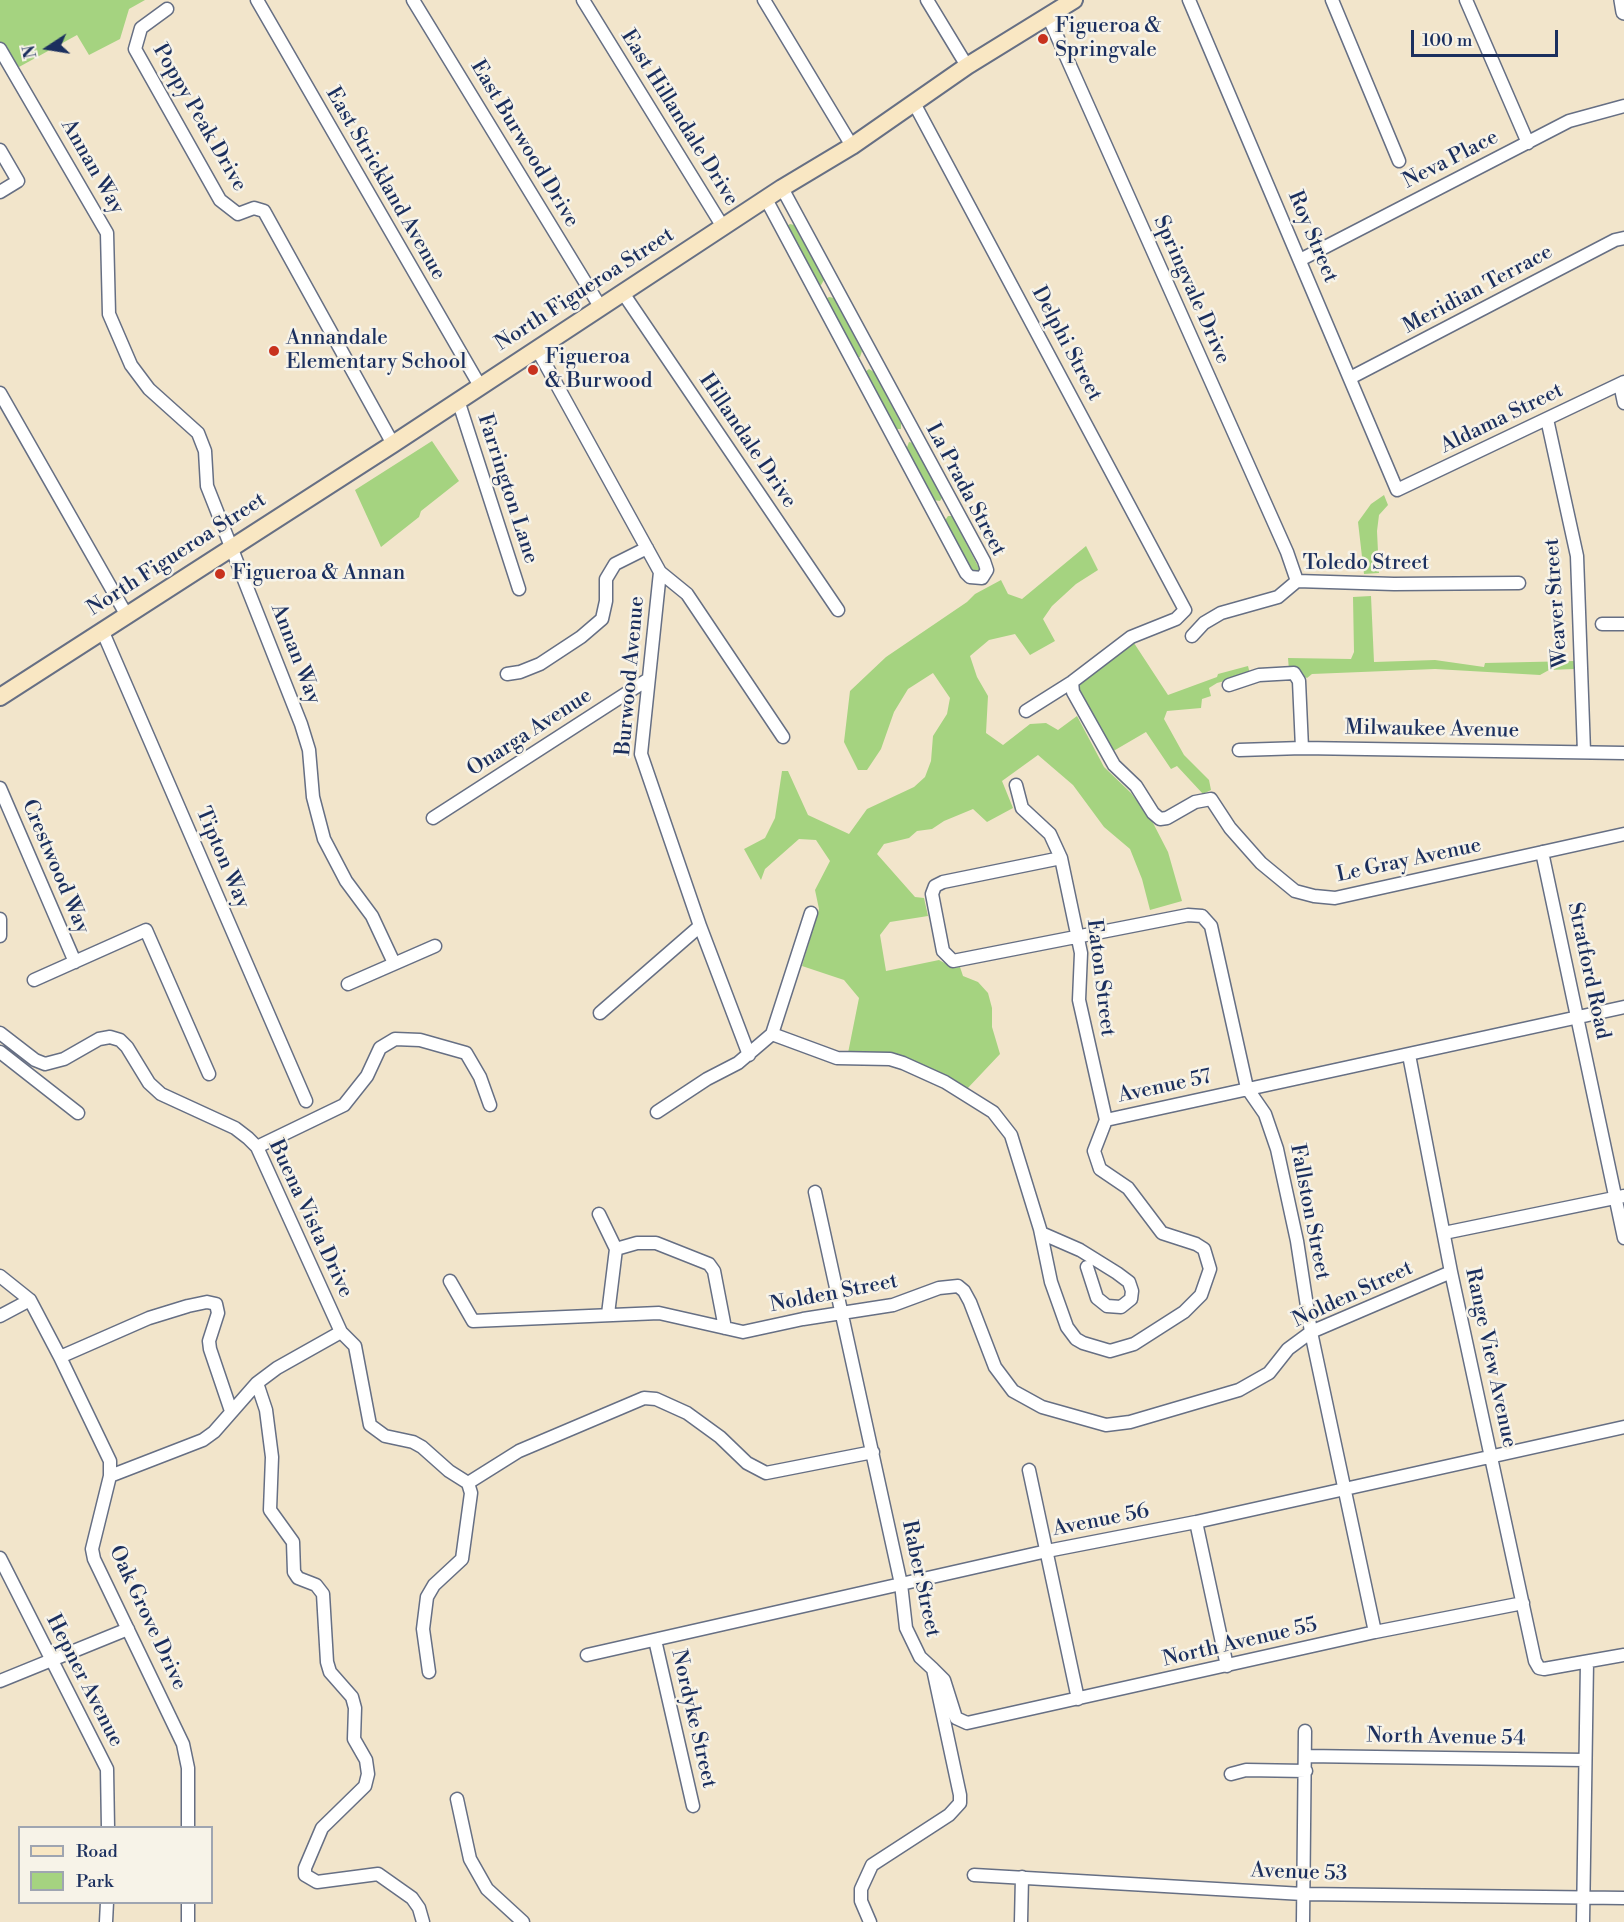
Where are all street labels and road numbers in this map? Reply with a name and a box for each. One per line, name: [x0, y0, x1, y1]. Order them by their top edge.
street label: East Hillandale Drive: [615, 25, 743, 211]
street label: Poppy Peak Drive: [147, 40, 251, 196]
street label: East Burwood Drive: [464, 56, 584, 232]
street label: East Strickland Avenue: [319, 83, 451, 285]
street label: Annan Way: [55, 115, 129, 219]
street label: Neva Place: [1399, 125, 1503, 195]
street label: Roy Street: [1281, 187, 1343, 287]
street label: Springvale Drive: [1147, 212, 1235, 368]
street label: North Figueroa Street: [491, 223, 679, 357]
street label: Meridian Terrace: [1399, 240, 1557, 340]
street label: Delphi Street: [1025, 282, 1107, 406]
street label: Hillandale Drive: [693, 369, 801, 513]
street label: Aldama Street: [1436, 378, 1568, 460]
street label: Farrington Lane: [471, 411, 543, 567]
street label: La Prada Street: [919, 419, 1011, 561]
street label: North Figueroa Street: [83, 488, 271, 622]
street label: Weaver Street: [1540, 537, 1574, 669]
street label: Toledo Street: [1303, 551, 1429, 577]
street label: Burwood Avenue: [611, 595, 651, 757]
street label: Annan Way: [264, 600, 326, 708]
street label: Onarga Avenue: [463, 683, 597, 783]
street label: Milwaukee Avenue: [1345, 716, 1519, 744]
street label: Crestwood Way: [15, 796, 95, 938]
street label: Tipton Way: [189, 803, 255, 913]
street label: Le Gray Avenue: [1334, 833, 1484, 889]
street label: Stratford Road: [1561, 900, 1615, 1042]
street label: Eaton Street: [1080, 918, 1120, 1038]
street label: Avenue 57: [1116, 1065, 1214, 1109]
street label: Buena Vista Drive: [262, 1136, 358, 1302]
street label: Fallston Street: [1283, 1142, 1335, 1282]
street label: Nolden Street: [1289, 1256, 1417, 1334]
street label: Range View Avenue: [1459, 1266, 1521, 1450]
street label: Nolden Street: [768, 1269, 900, 1319]
street label: Avenue 56: [1051, 1499, 1151, 1543]
street label: Raber Street: [895, 1518, 945, 1640]
street label: Oak Grove Drive: [103, 1542, 191, 1694]
street label: Hepner Avenue: [40, 1611, 128, 1751]
street label: North Avenue 55: [1160, 1613, 1320, 1673]
street label: Nordyke Street: [665, 1647, 721, 1791]
street label: North Avenue 54: [1366, 1724, 1526, 1752]
street label: Avenue 53: [1250, 1859, 1348, 1887]

